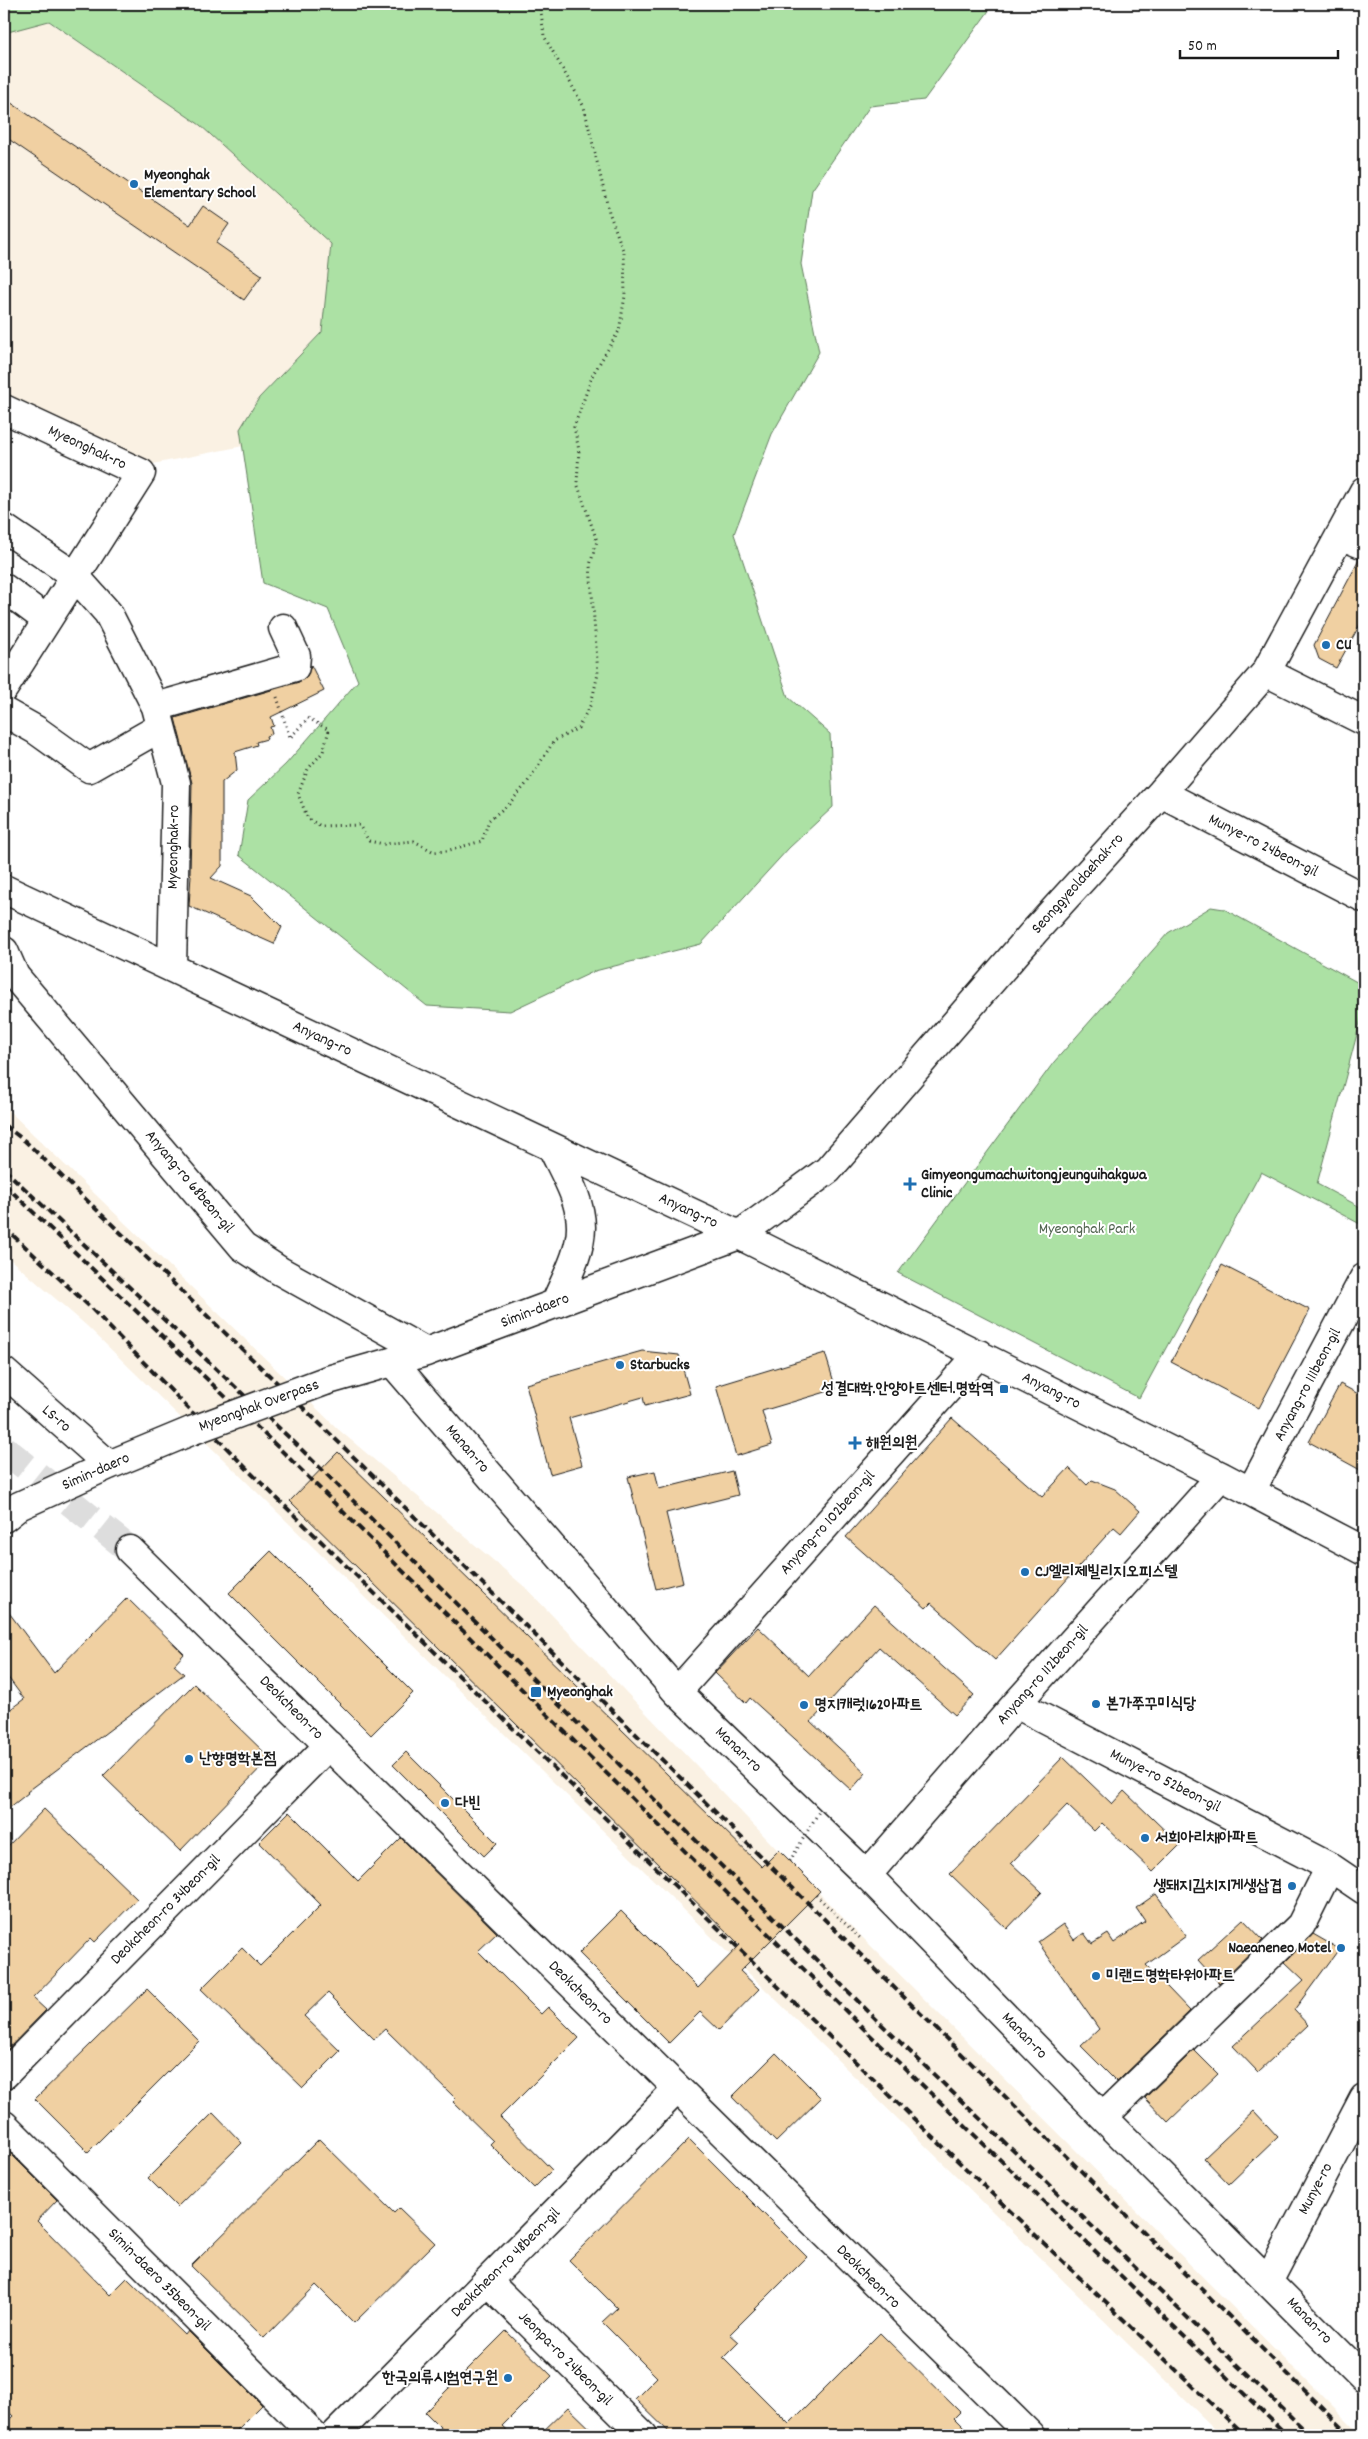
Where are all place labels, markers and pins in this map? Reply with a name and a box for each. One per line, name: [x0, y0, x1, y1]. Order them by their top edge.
place label: Myeonghak Elementary School: [144, 164, 256, 205]
marker: Myeonghak Elementary School: [128, 178, 140, 190]
place label: CU: [1336, 634, 1352, 657]
marker: CU: [1320, 639, 1332, 651]
place label: Gimyeongumachwitongjeunguihakgwa Clinic: [921, 1164, 1148, 1205]
marker: Gimyeongumachwitongjeunguihakgwa Clinic: [903, 1177, 917, 1191]
place label: Starbucks: [630, 1354, 690, 1377]
marker: Starbucks: [614, 1359, 626, 1371]
place label: 성결대학.안양아트센터.명학역: [821, 1378, 994, 1401]
marker: 성결대학.안양아트센터.명학역: [998, 1383, 1010, 1395]
place label: 해원의원: [865, 1432, 918, 1455]
marker: 해원의원: [848, 1436, 862, 1450]
place label: CJ엘리제빌리지오피스텔: [1035, 1561, 1179, 1584]
marker: CJ엘리제빌리지오피스텔: [1019, 1566, 1031, 1578]
place label: Myeonghak: [547, 1681, 613, 1704]
marker: Myeonghak: [529, 1685, 543, 1699]
place label: 본가쭈꾸미식당: [1106, 1693, 1196, 1716]
place label: 명지캐럿162아파트: [814, 1694, 923, 1717]
marker: 본가쭈꾸미식당: [1090, 1698, 1102, 1710]
marker: 명지캐럿162아파트: [798, 1699, 810, 1711]
place label: 난향명학본점: [199, 1748, 276, 1771]
marker: 난향명학본점: [183, 1753, 195, 1765]
place label: 다빈: [455, 1792, 481, 1815]
marker: 다빈: [439, 1797, 451, 1809]
place label: 서희아리채아파트: [1155, 1827, 1258, 1850]
marker: 서희아리채아파트: [1139, 1832, 1151, 1844]
place label: 생돼지김치지게생삽겹: [1153, 1875, 1282, 1898]
marker: 생돼지김치지게생삽겹: [1286, 1880, 1298, 1892]
place label: Naeaneneo Motel: [1228, 1937, 1331, 1960]
marker: Naeaneneo Motel: [1335, 1942, 1347, 1954]
place label: 미랜드명학타워아파트: [1106, 1965, 1235, 1988]
marker: 미랜드명학타워아파트: [1090, 1970, 1102, 1982]
place label: 한국의류시험연구원: [381, 2367, 498, 2390]
marker: 한국의류시험연구원: [502, 2372, 514, 2384]

